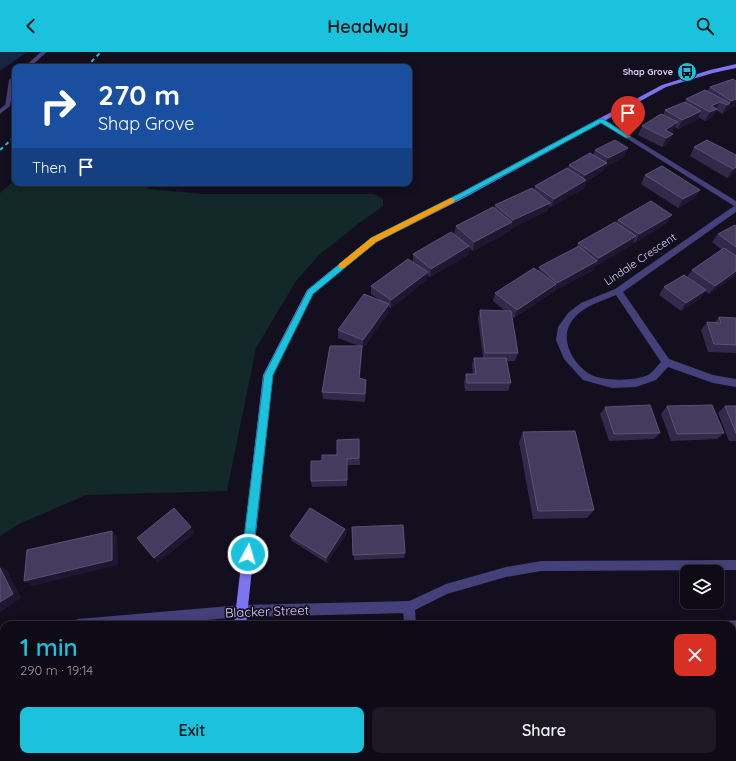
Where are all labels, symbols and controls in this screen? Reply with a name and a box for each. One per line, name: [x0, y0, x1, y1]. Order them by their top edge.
icon: back: [20, 15, 42, 37]
text: Headway: [327, 15, 409, 38]
icon: search: [694, 15, 716, 37]
bus stop icon: Shap Grove: [676, 61, 698, 83]
place label: Shap Grove: [623, 66, 673, 77]
text: 270 m: [98, 77, 180, 112]
icon: right: [32, 80, 84, 132]
pin: [611, 96, 645, 137]
icon: arrive: [617, 102, 639, 124]
text: Shap Grove: [98, 112, 195, 135]
icon: arrive: [75, 156, 97, 178]
text: Then: [32, 158, 67, 177]
street label: Lindale Crescent: [601, 230, 679, 288]
position arrow: [227, 533, 269, 575]
map controls: [680, 565, 724, 609]
button: layers: [680, 565, 724, 609]
street label: Blacker Street: [225, 602, 309, 620]
text: 1 min: [20, 632, 78, 662]
button: close: [674, 634, 716, 676]
text: 290 m · 19:14: [20, 662, 93, 678]
button: Exit: [20, 707, 364, 753]
button: Share: [372, 707, 716, 753]

